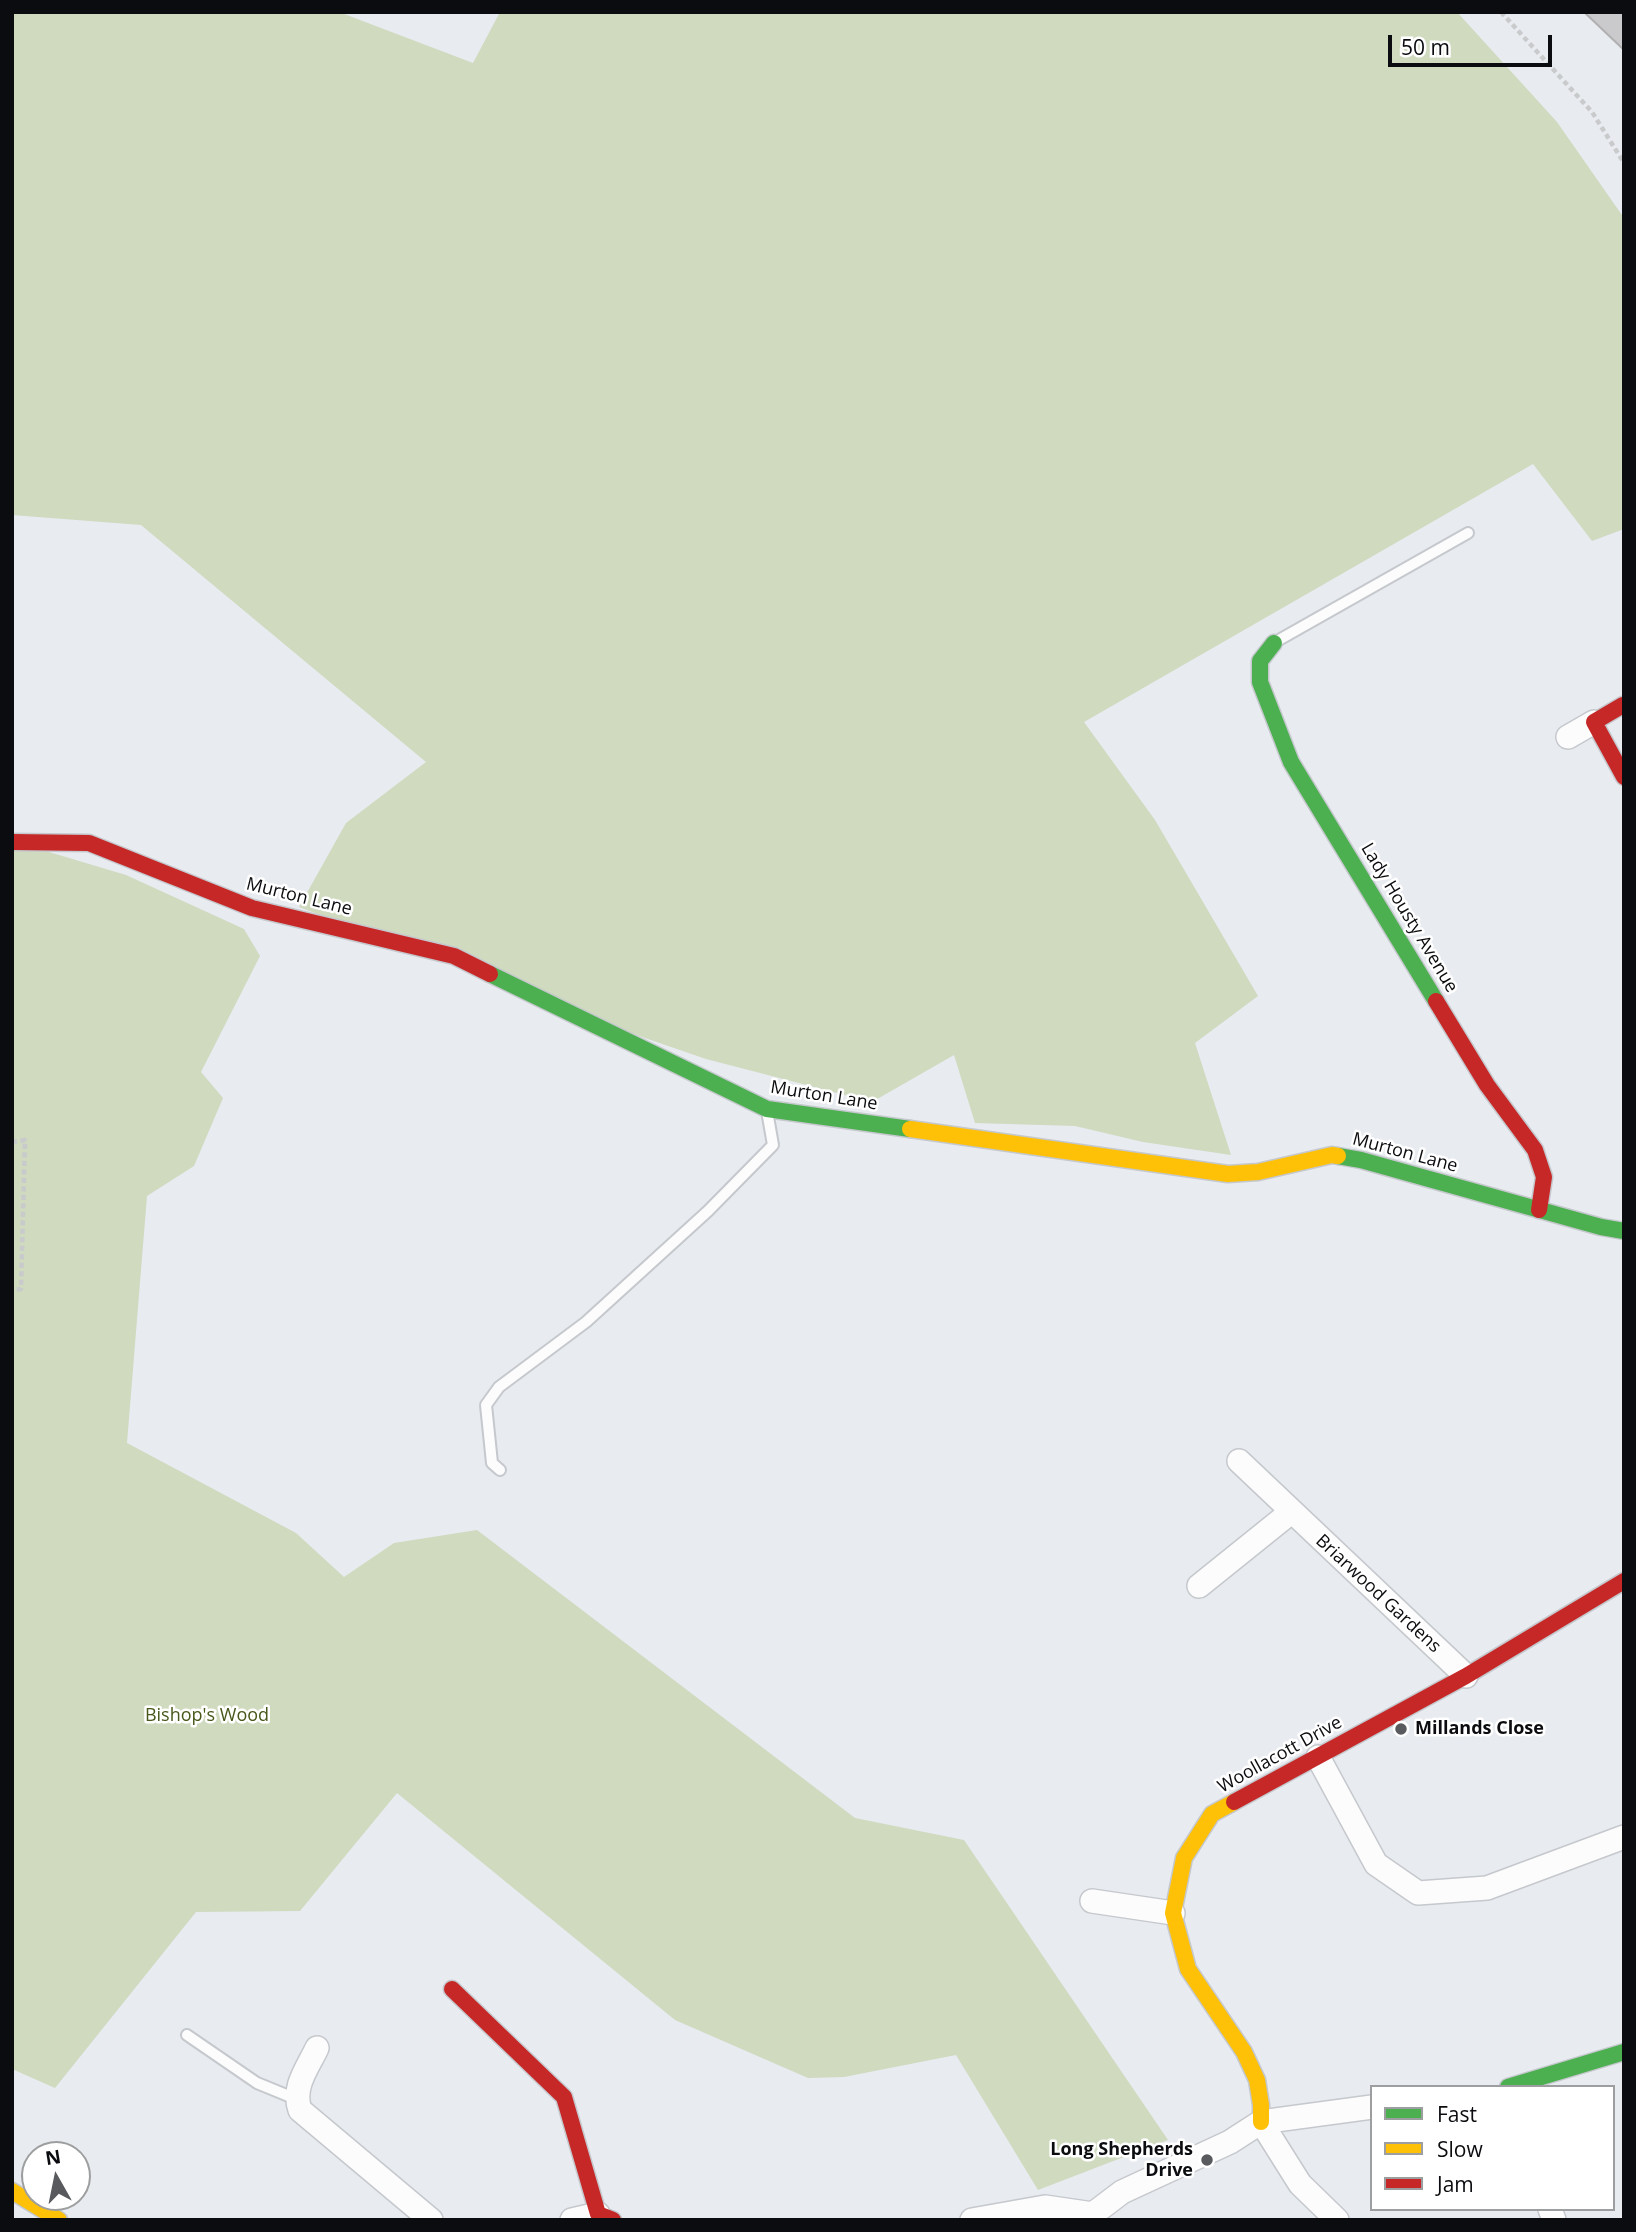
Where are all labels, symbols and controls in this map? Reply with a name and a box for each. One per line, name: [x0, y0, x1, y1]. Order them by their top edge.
scale bar: [1391, 21, 1556, 65]
text: 50 m: [1401, 33, 1450, 61]
street label: Lady Housty Avenue: [1356, 839, 1462, 997]
street label: Murton Lane: [244, 873, 354, 921]
street label: Murton Lane: [769, 1077, 879, 1115]
street label: Murton Lane: [1350, 1129, 1460, 1177]
street label: Briarwood Gardens: [1311, 1530, 1445, 1658]
park label: Bishop's Wood: [145, 1705, 269, 1727]
street label: Woollacott Drive: [1214, 1712, 1346, 1798]
place label: Millands Close: [1415, 1718, 1544, 1740]
marker: Millands Close: [1393, 1721, 1409, 1737]
legend: [1370, 2085, 1615, 2211]
text: Fast: [1437, 2100, 1477, 2128]
text: Slow: [1437, 2135, 1483, 2163]
place label: Long Shepherds Drive: [1050, 2139, 1193, 2182]
north arrow: [21, 2141, 91, 2211]
text: N: [43, 2143, 63, 2171]
marker: Long Shepherds Drive: [1199, 2152, 1215, 2168]
text: Jam: [1437, 2170, 1474, 2198]

